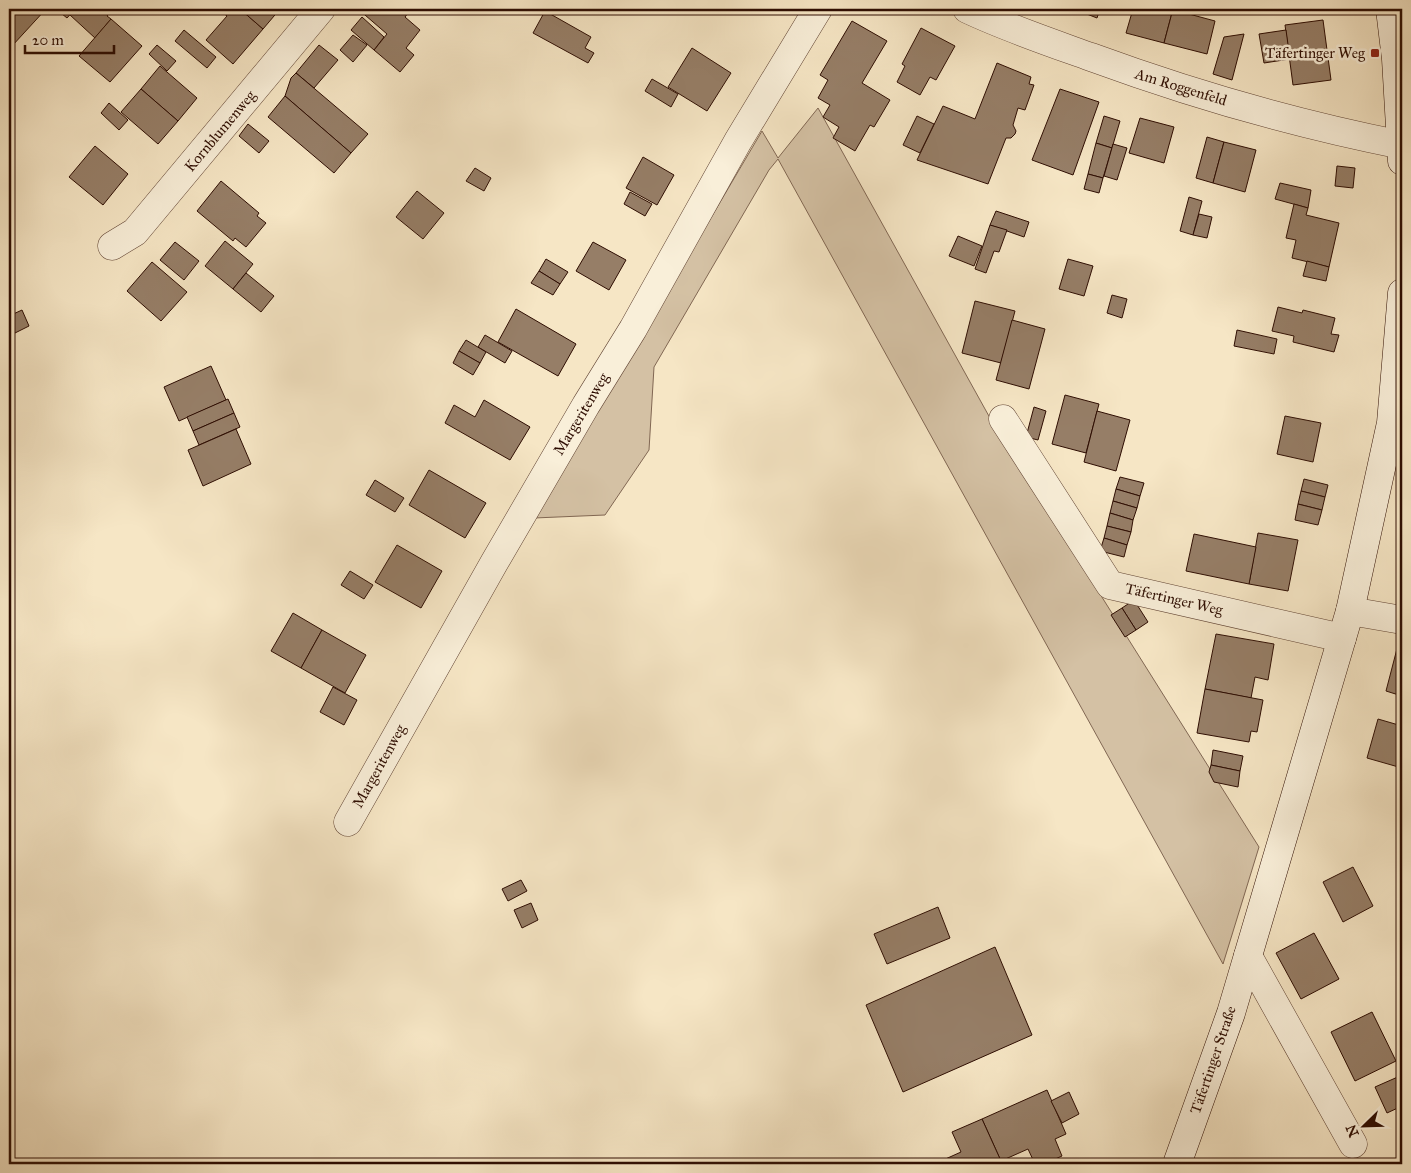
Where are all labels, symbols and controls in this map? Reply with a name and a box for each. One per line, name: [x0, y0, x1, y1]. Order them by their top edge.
scale bar: [25, 22, 114, 54]
text: 20 m: [32, 31, 64, 49]
place label: Täfertinger Weg: [1265, 44, 1366, 62]
marker: Täfertinger Weg: [1369, 47, 1381, 59]
street label: Am Roggenfeld: [1132, 64, 1230, 110]
street label: Kornblumenweg: [181, 86, 260, 175]
street label: Margeritenweg: [549, 369, 613, 458]
street label: Täfertinger Weg: [1123, 579, 1226, 619]
street label: Margeritenweg: [349, 720, 410, 811]
street label: Täfertinger Straße: [1186, 1004, 1240, 1116]
north arrow: [1338, 1100, 1388, 1150]
text: N: [1342, 1122, 1363, 1140]

